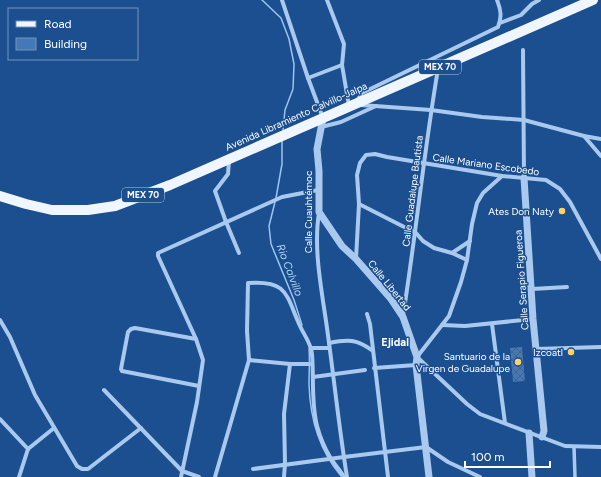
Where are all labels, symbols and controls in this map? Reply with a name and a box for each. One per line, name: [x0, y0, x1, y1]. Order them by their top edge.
legend: [8, 8, 138, 60]
text: Road: [44, 17, 72, 31]
text: Building: [44, 37, 87, 51]
road number: MEX 70: [419, 60, 461, 74]
street label: Avenida Libramiento Calvillo-Jalpa: [223, 79, 369, 154]
street label: Calle Guadalupe Bautista: [399, 135, 426, 247]
street label: Calle Mariano Escobedo: [432, 151, 540, 178]
street label: Calle Cuauhtémoc: [302, 170, 315, 253]
road number: MEX 70: [122, 188, 164, 202]
place label: Ates Don Naty: [488, 205, 555, 218]
marker: Ates Don Naty: [557, 206, 567, 216]
street label: Calle Serapio Figueroa: [512, 230, 531, 330]
water label: Rio Calvillo: [274, 242, 306, 299]
street label: Calle Libertad: [365, 257, 414, 313]
district label: Ejidal: [381, 336, 409, 349]
place label: Izcoatl: [533, 346, 563, 359]
marker: Izcoatl: [566, 347, 576, 357]
place label: Santuario de la Virgen de Guadalupe: [416, 350, 511, 375]
marker: Santuario de la Virgen de Guadalupe: [513, 357, 523, 367]
scale bar: [465, 443, 550, 469]
text: 100 m: [471, 450, 505, 464]

